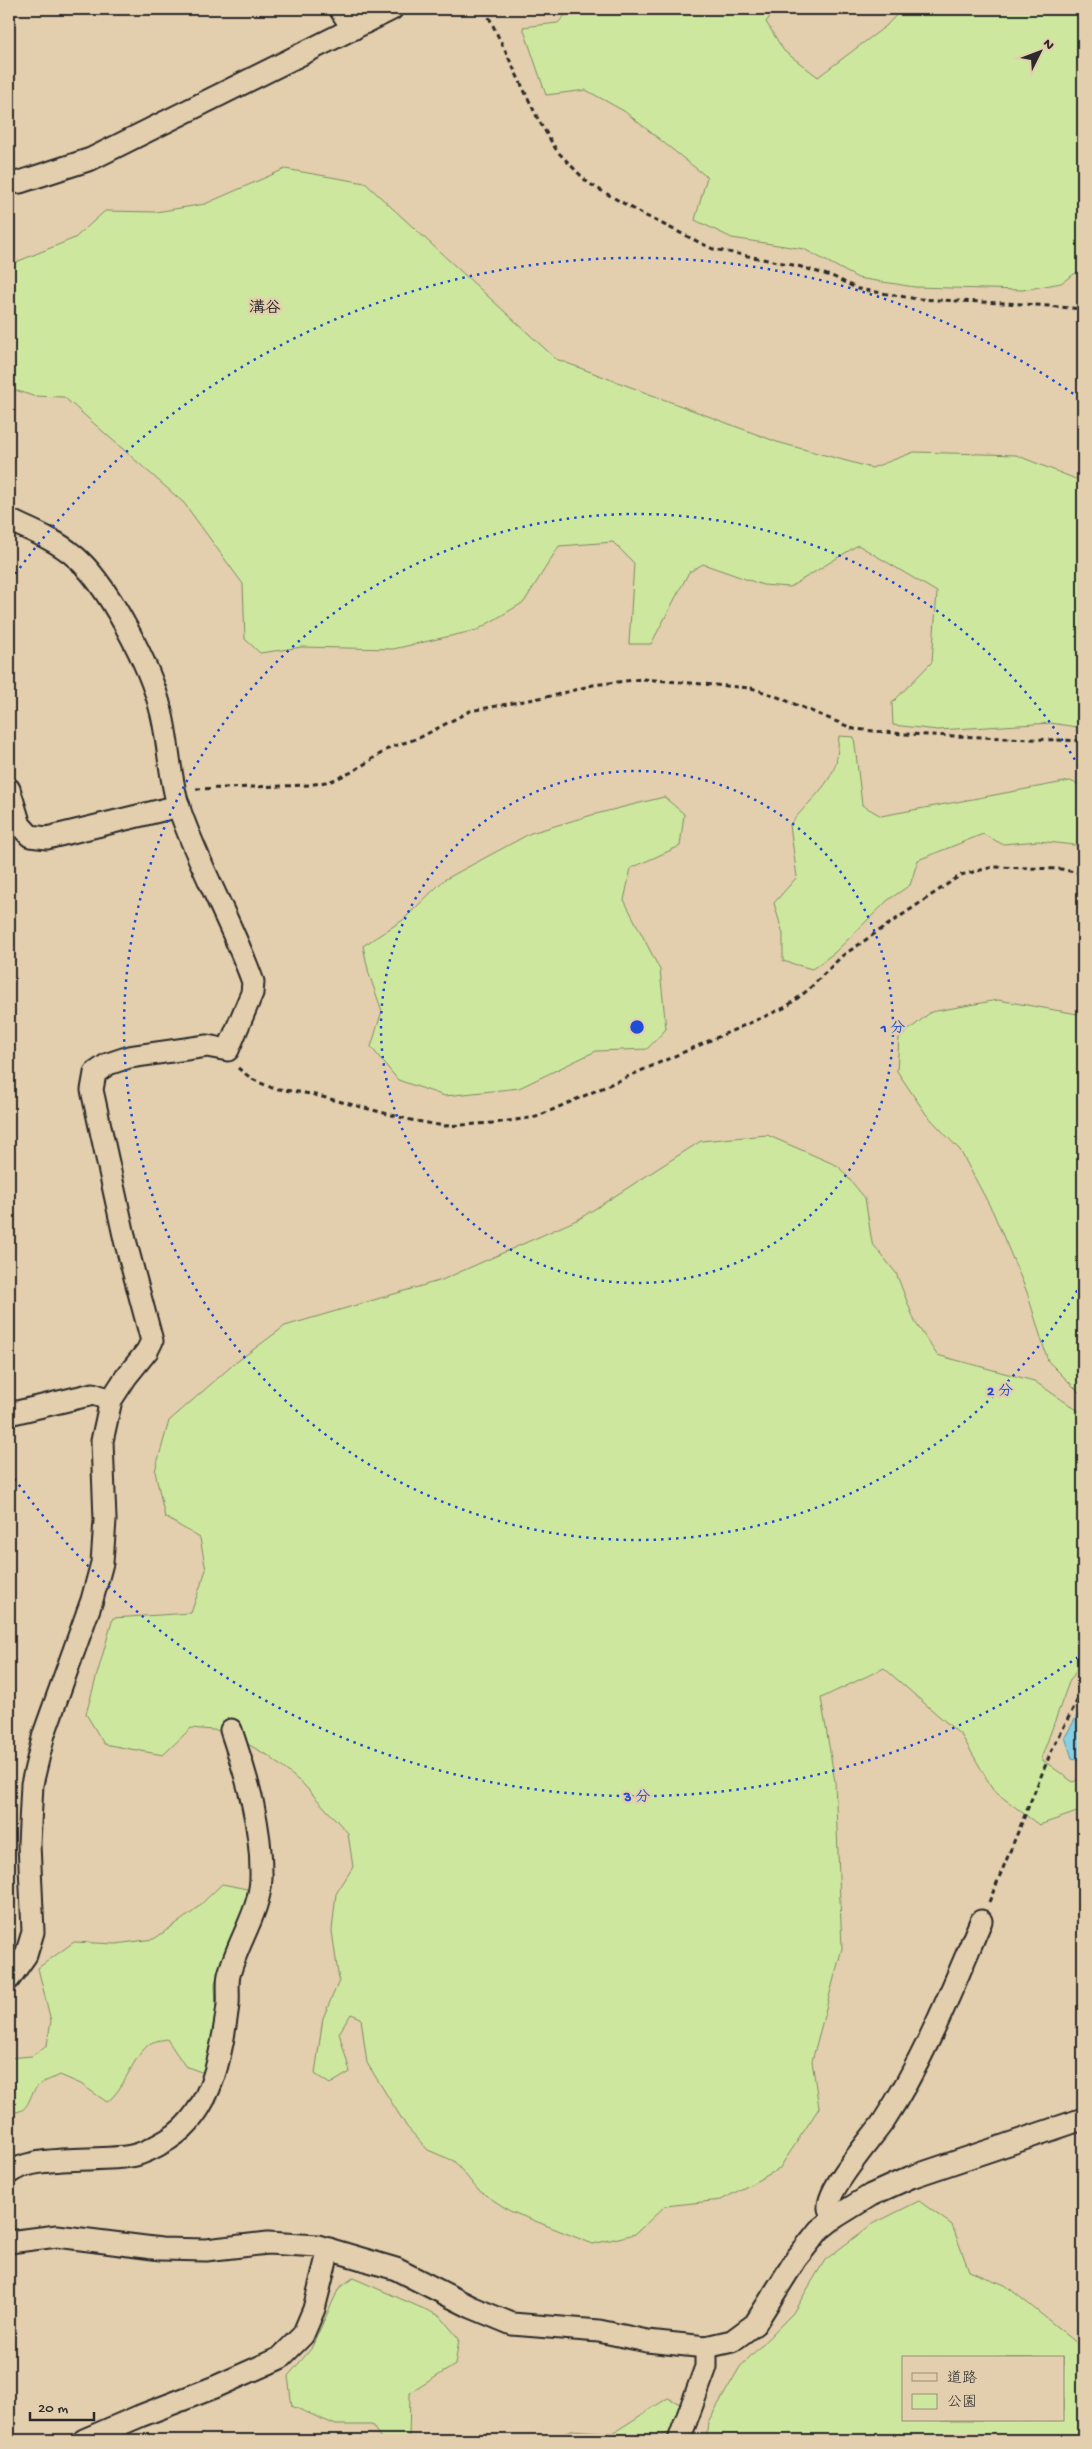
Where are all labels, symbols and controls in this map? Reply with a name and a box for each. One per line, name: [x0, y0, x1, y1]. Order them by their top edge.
north arrow: [1014, 28, 1064, 78]
text: N: [1038, 36, 1057, 54]
district label: 溝谷: [249, 298, 281, 319]
centre of rings: [628, 1018, 646, 1036]
text: 1 分: [880, 1020, 905, 1038]
text: 2 分: [987, 1383, 1013, 1401]
text: 3 分: [623, 1789, 650, 1807]
legend: [902, 2356, 1064, 2422]
text: 道路: [947, 2370, 977, 2388]
scale bar: [30, 2389, 94, 2421]
text: 公園: [947, 2394, 977, 2412]
text: 20 m: [38, 2400, 68, 2418]

